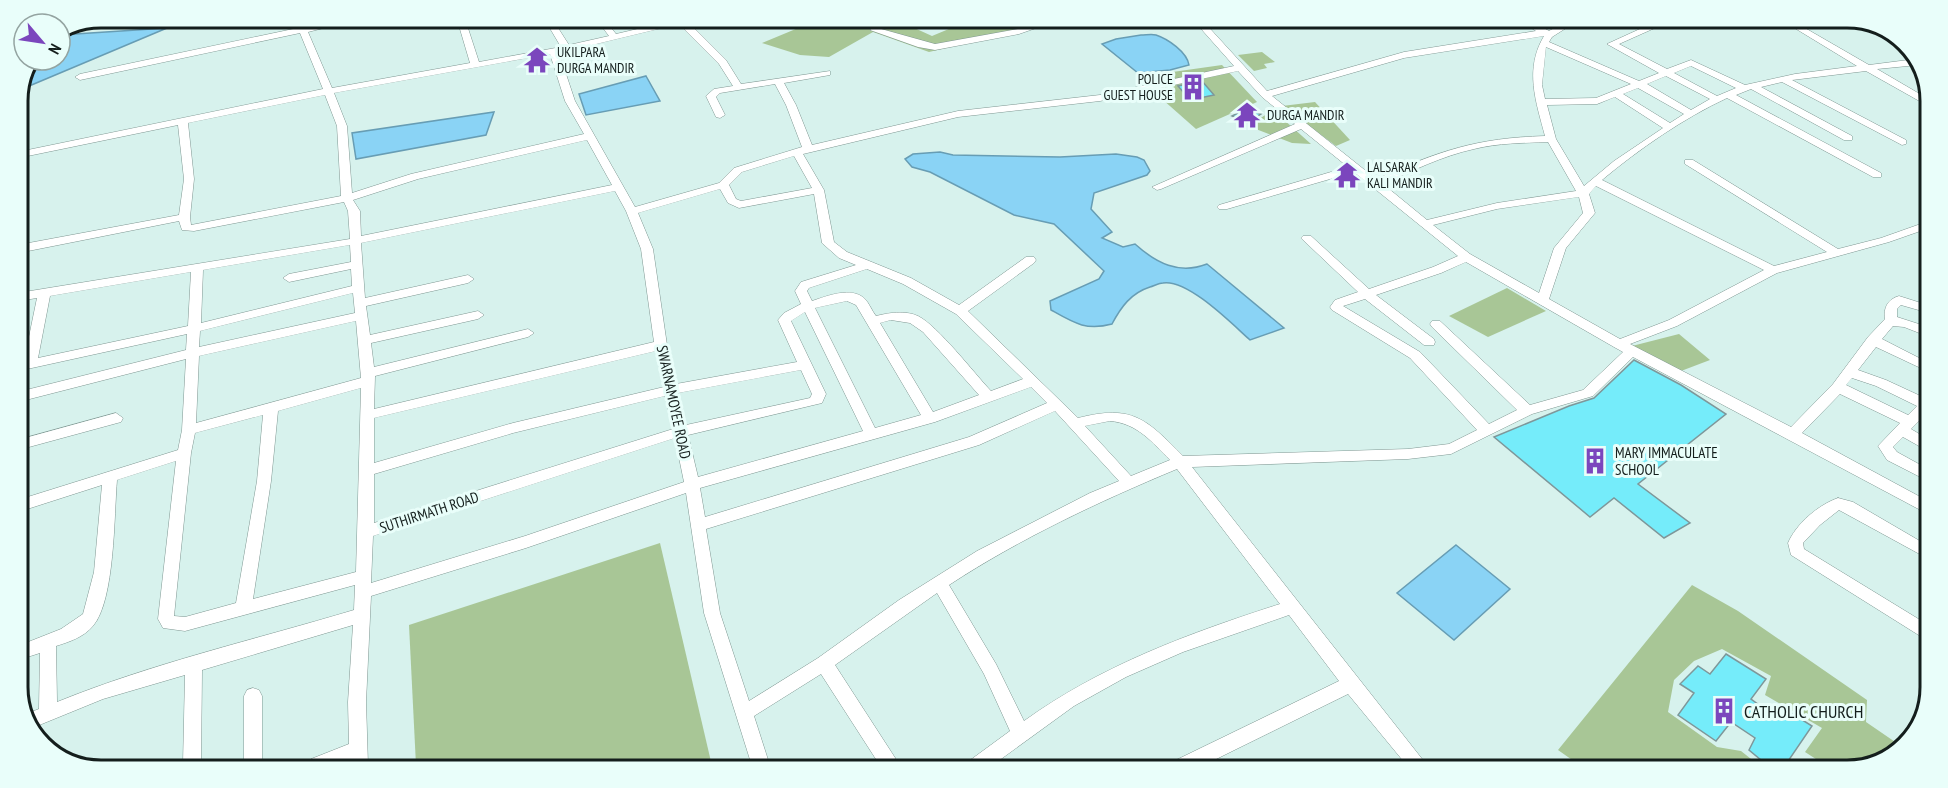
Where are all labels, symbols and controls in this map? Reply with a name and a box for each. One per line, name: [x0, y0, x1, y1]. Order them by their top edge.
north arrow: [12, 12, 72, 72]
text: N: [44, 41, 66, 58]
place label: UKILPARA DURGA MANDIR: [557, 43, 635, 77]
temple icon: UKILPARA DURGA MANDIR: [522, 45, 552, 75]
place label: POLICE GUEST HOUSE: [1104, 70, 1173, 104]
building icon: POLICE GUEST HOUSE: [1178, 72, 1208, 102]
temple icon: DURGA MANDIR: [1232, 100, 1262, 130]
place label: DURGA MANDIR: [1267, 106, 1345, 124]
place label: LALSARAK KALI MANDIR: [1367, 158, 1433, 192]
temple icon: LALSARAK KALI MANDIR: [1332, 160, 1362, 190]
street label: SWARNAMOYEE ROAD: [653, 344, 695, 461]
place label: MARY IMMACULATE SCHOOL: [1615, 443, 1718, 479]
building icon: MARY IMMACULATE SCHOOL: [1580, 446, 1610, 476]
street label: SUTHIRMATH ROAD: [377, 487, 481, 537]
building icon: CATHOLIC CHURCH: [1709, 696, 1739, 726]
place label: CATHOLIC CHURCH: [1744, 700, 1863, 723]

